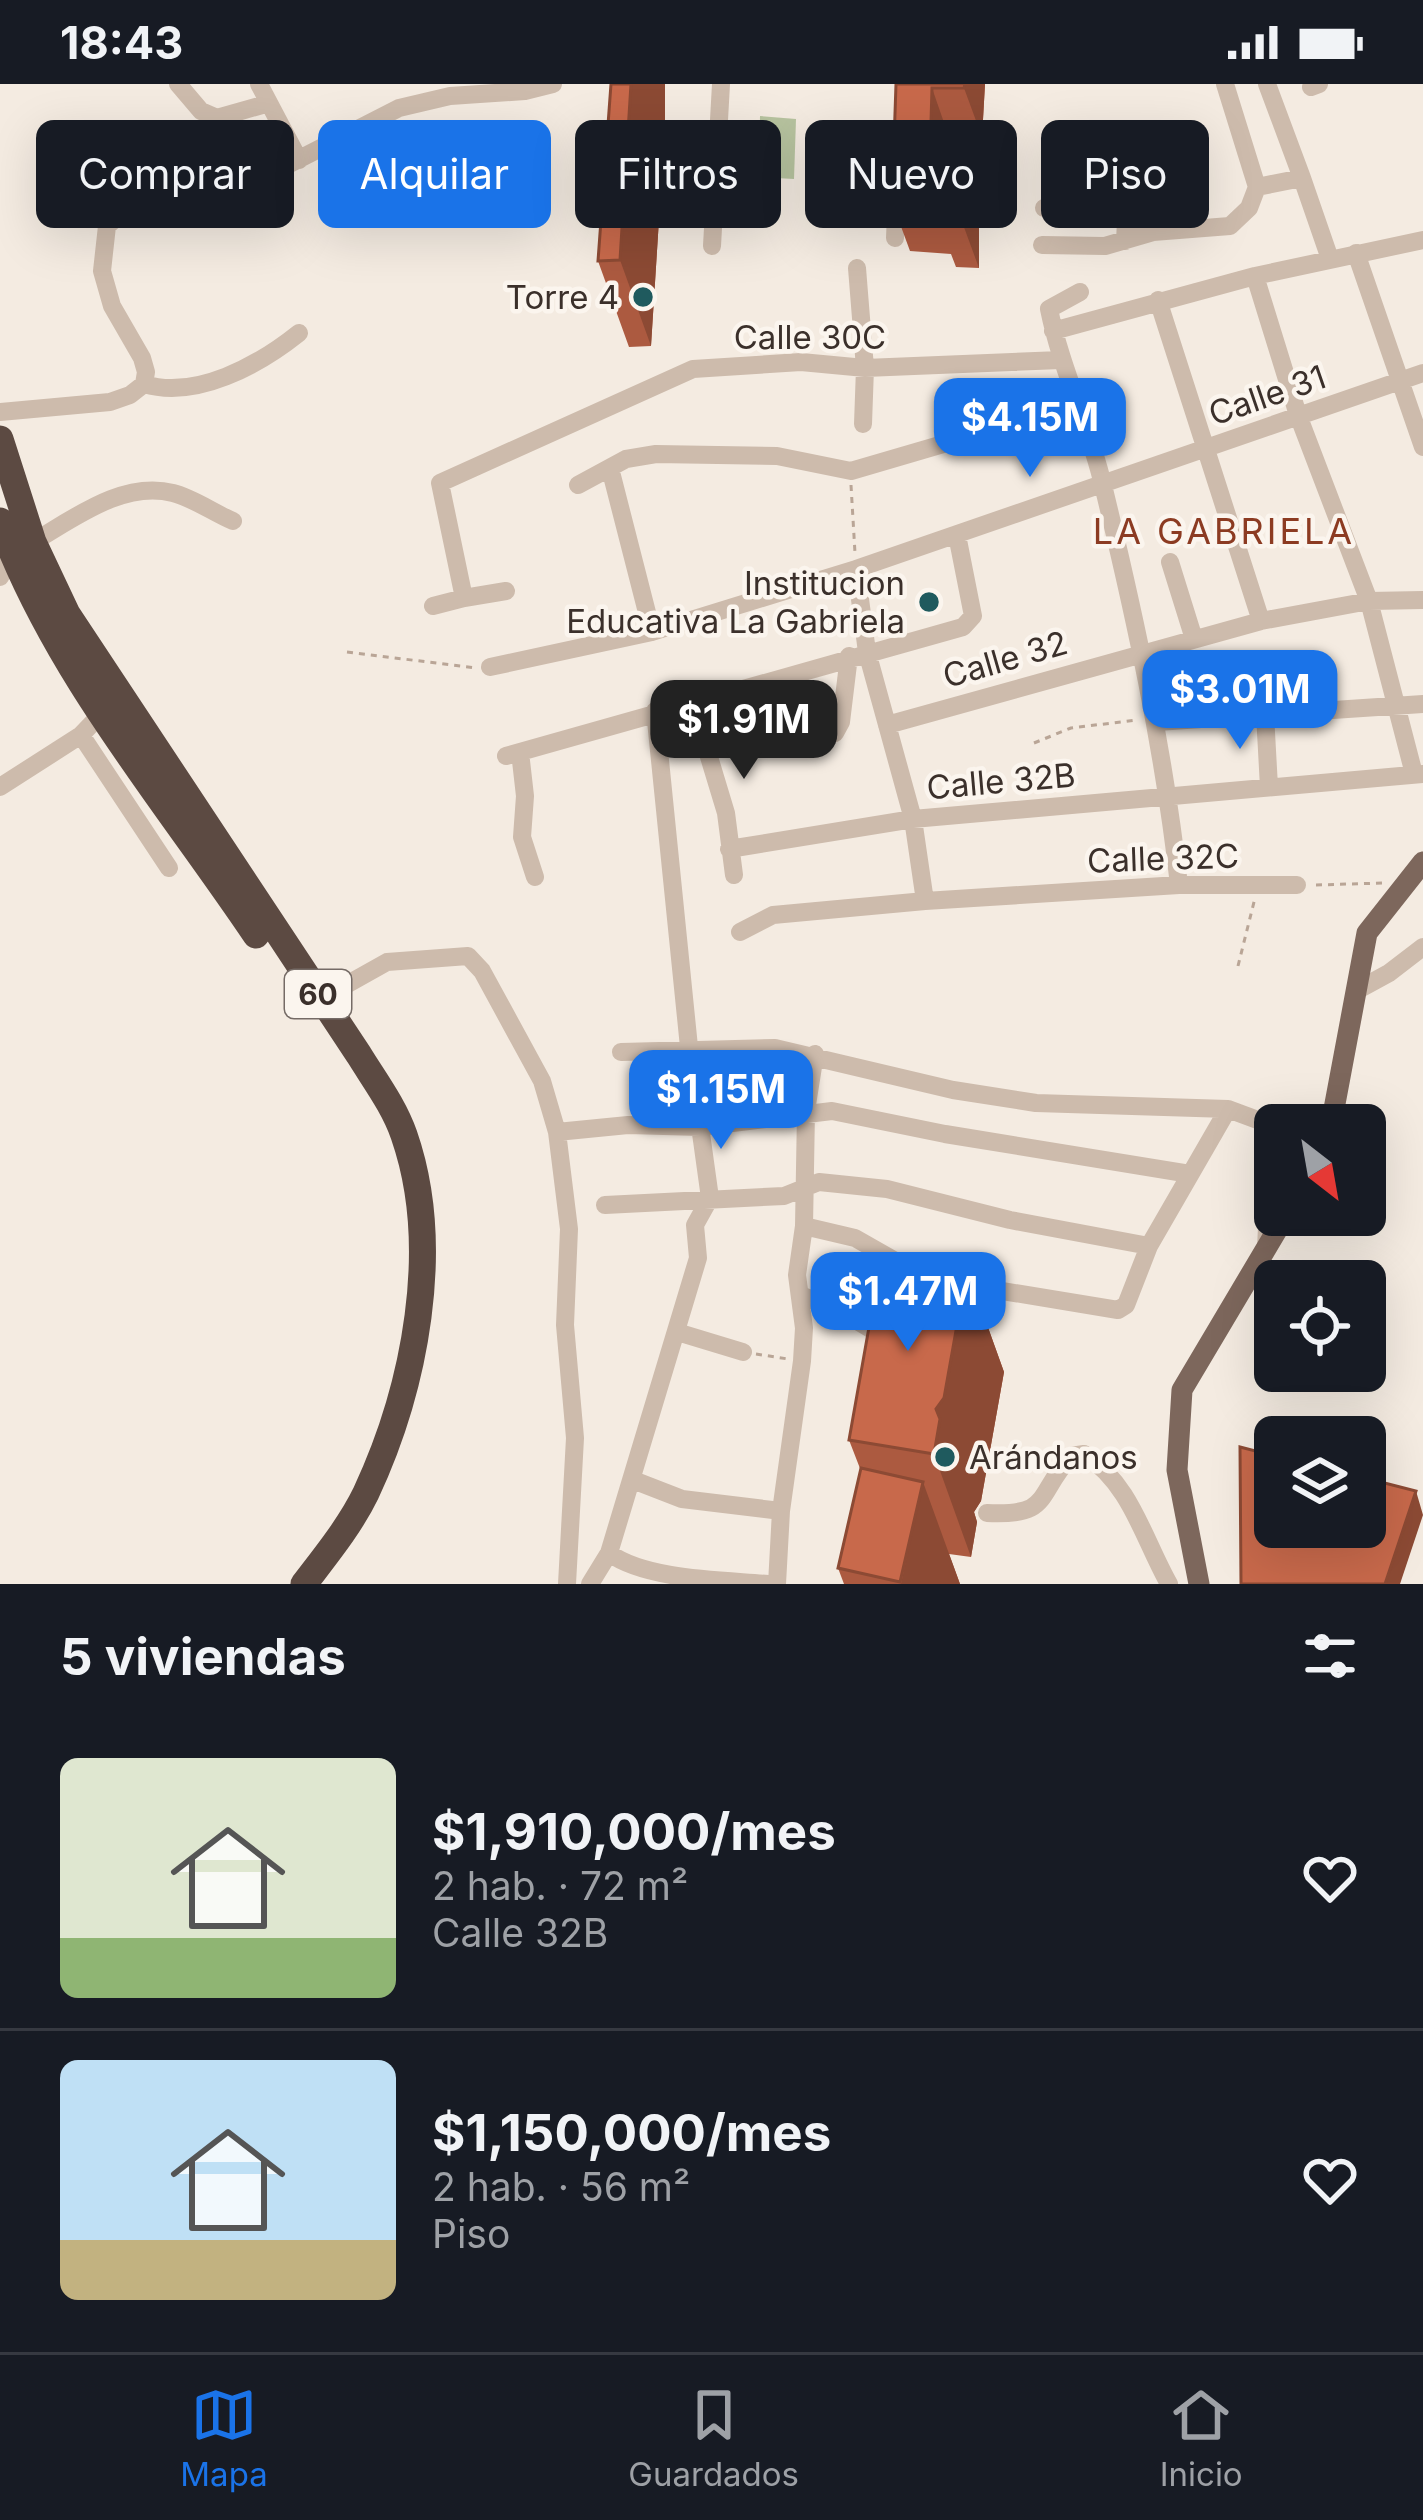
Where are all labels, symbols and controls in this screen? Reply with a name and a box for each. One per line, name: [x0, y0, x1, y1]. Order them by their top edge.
text: 18:43: [60, 15, 183, 70]
chip: Comprar: [36, 120, 294, 228]
chip: Alquilar: [318, 120, 551, 228]
chip: Filtros: [575, 120, 781, 228]
chip: Nuevo: [805, 120, 1017, 228]
chip: Piso: [1041, 120, 1209, 228]
place label: Torre 4: [506, 277, 619, 317]
marker: Torre 4: [630, 284, 656, 310]
street label: Calle 30C: [734, 317, 886, 357]
street label: Calle 31: [1203, 356, 1331, 434]
pin: $4.15M: [932, 378, 1128, 480]
text: $4.15M: [961, 393, 1099, 440]
district label: LA GABRIELA: [1093, 509, 1355, 553]
place label: Institucion Educativa La Gabriela: [566, 563, 905, 641]
marker: Institucion Educativa La Gabriela: [916, 589, 942, 615]
street label: Calle 32: [938, 622, 1072, 696]
pin: $3.01M: [1142, 650, 1338, 752]
text: $3.01M: [1169, 665, 1311, 712]
pin: $1.91M: [646, 680, 842, 782]
text: $1.91M: [677, 695, 811, 742]
street label: Calle 32B: [925, 755, 1077, 807]
street label: Calle 32C: [1086, 835, 1240, 881]
road number: 60: [285, 970, 351, 1018]
pin: $1.15M: [623, 1050, 819, 1152]
text: $1.15M: [656, 1065, 786, 1112]
north arrow: [1254, 1104, 1386, 1236]
map controls: [1254, 1104, 1386, 1548]
pin: $1.47M: [810, 1252, 1006, 1354]
button: locate: [1254, 1260, 1386, 1392]
text: $1.47M: [838, 1267, 978, 1314]
button: layers: [1254, 1416, 1386, 1548]
place label: Arándanos: [969, 1437, 1138, 1477]
marker: Arándanos: [932, 1444, 958, 1470]
icon: filters: [1297, 1623, 1363, 1689]
text: 5 viviendas: [60, 1626, 346, 1687]
text: $1,910,000/mes: [432, 1801, 836, 1862]
icon: home: [156, 1806, 300, 1950]
icon: heart: [1297, 1845, 1363, 1911]
text: 2 hab. · 72 m²: [432, 1862, 688, 1909]
text: Calle 32B: [432, 1909, 608, 1956]
text: $1,150,000/mes: [432, 2102, 831, 2163]
icon: home: [156, 2108, 300, 2252]
icon: heart: [1297, 2147, 1363, 2213]
text: 2 hab. · 56 m²: [432, 2163, 690, 2210]
text: Piso: [432, 2210, 510, 2257]
tab: Mapa: [180, 2382, 268, 2494]
tab: Guardados: [628, 2382, 799, 2494]
tab: Inicio: [1160, 2382, 1243, 2494]

